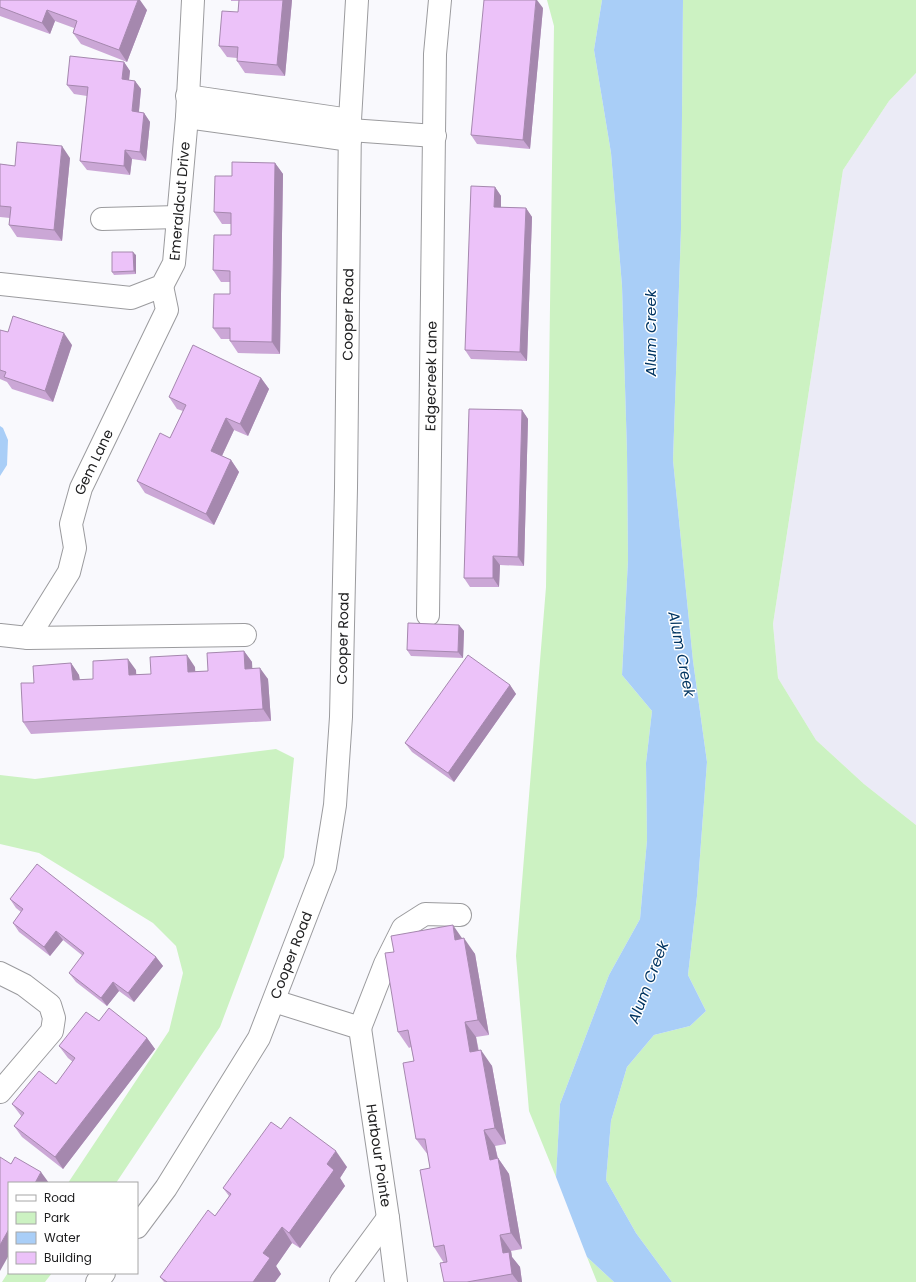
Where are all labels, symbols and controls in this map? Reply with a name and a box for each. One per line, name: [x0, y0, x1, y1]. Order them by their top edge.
street label: Emeraldcut Drive: [164, 141, 195, 262]
street label: Cooper Road: [337, 268, 358, 361]
water label: Alum Creek: [640, 288, 661, 377]
street label: Edgecreek Lane: [420, 321, 442, 431]
street label: Gem Lane: [70, 425, 118, 497]
street label: Cooper Road: [332, 592, 354, 685]
water label: Alum Creek: [663, 608, 701, 700]
street label: Cooper Road: [265, 908, 317, 1002]
water label: Alum Creek: [622, 937, 674, 1027]
street label: Harbour Pointe: [361, 1103, 396, 1209]
legend: [8, 1182, 138, 1274]
text: Road: [44, 1189, 75, 1206]
text: Park: [44, 1209, 71, 1226]
text: Water: [44, 1229, 81, 1246]
text: Building: [44, 1249, 92, 1266]

